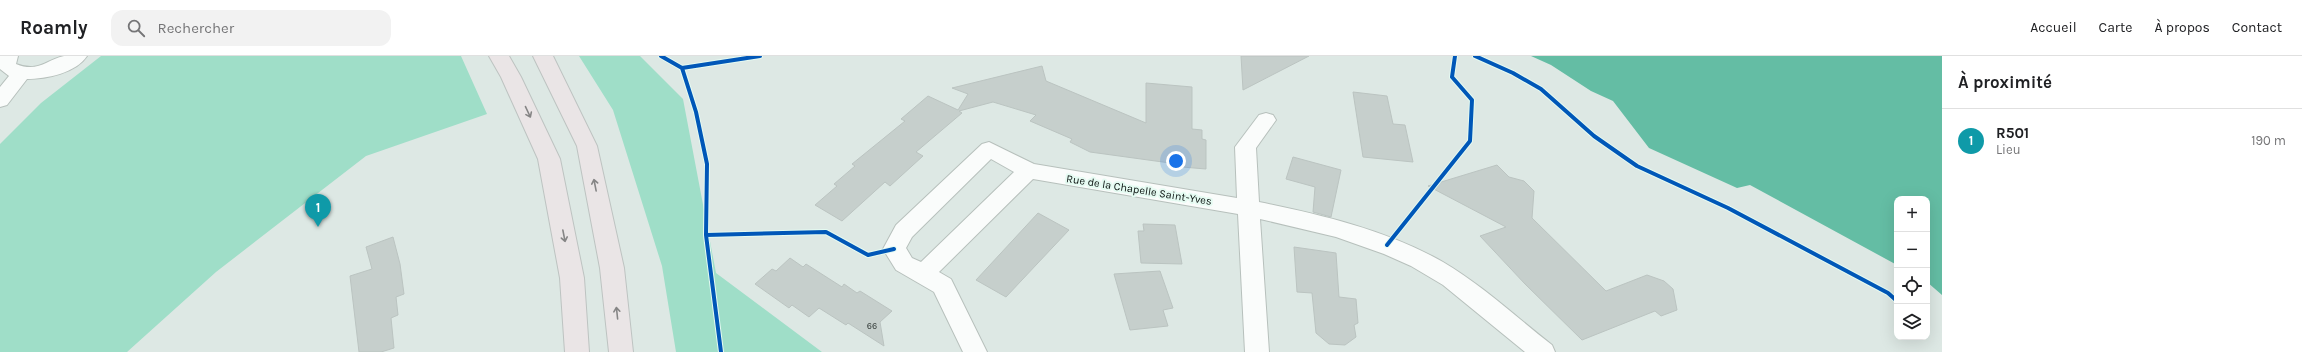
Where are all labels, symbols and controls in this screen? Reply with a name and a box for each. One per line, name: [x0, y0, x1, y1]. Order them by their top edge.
search box: [111, 10, 391, 46]
text: Roamly: [20, 17, 87, 39]
icon: search: [125, 17, 147, 39]
text: Rechercher: [157, 19, 234, 37]
text: Accueil: [2030, 19, 2077, 36]
text: Carte: [2099, 19, 2132, 36]
text: À propos: [2154, 19, 2210, 36]
text: Contact: [2232, 19, 2282, 36]
text: À proximité: [1958, 72, 2052, 92]
one-way arrow: [525, 106, 532, 118]
text: R501: [1996, 124, 2029, 142]
text: 1: [1969, 133, 1973, 148]
text: 190 m: [2251, 133, 2286, 148]
text: Lieu: [1996, 142, 2021, 157]
your location: [1166, 151, 1186, 171]
street label: Rue de la Chapelle Saint-Yves: [1065, 172, 1213, 208]
one-way arrow: [591, 179, 599, 192]
pin: 1: [305, 194, 331, 227]
map controls: [1894, 196, 1930, 340]
button: +: [1894, 196, 1930, 232]
one-way arrow: [560, 229, 568, 242]
button: −: [1894, 232, 1930, 268]
button: locate: [1894, 268, 1930, 304]
button: layers: [1894, 304, 1930, 340]
one-way arrow: [613, 307, 620, 320]
house number: 66: [867, 321, 877, 331]

